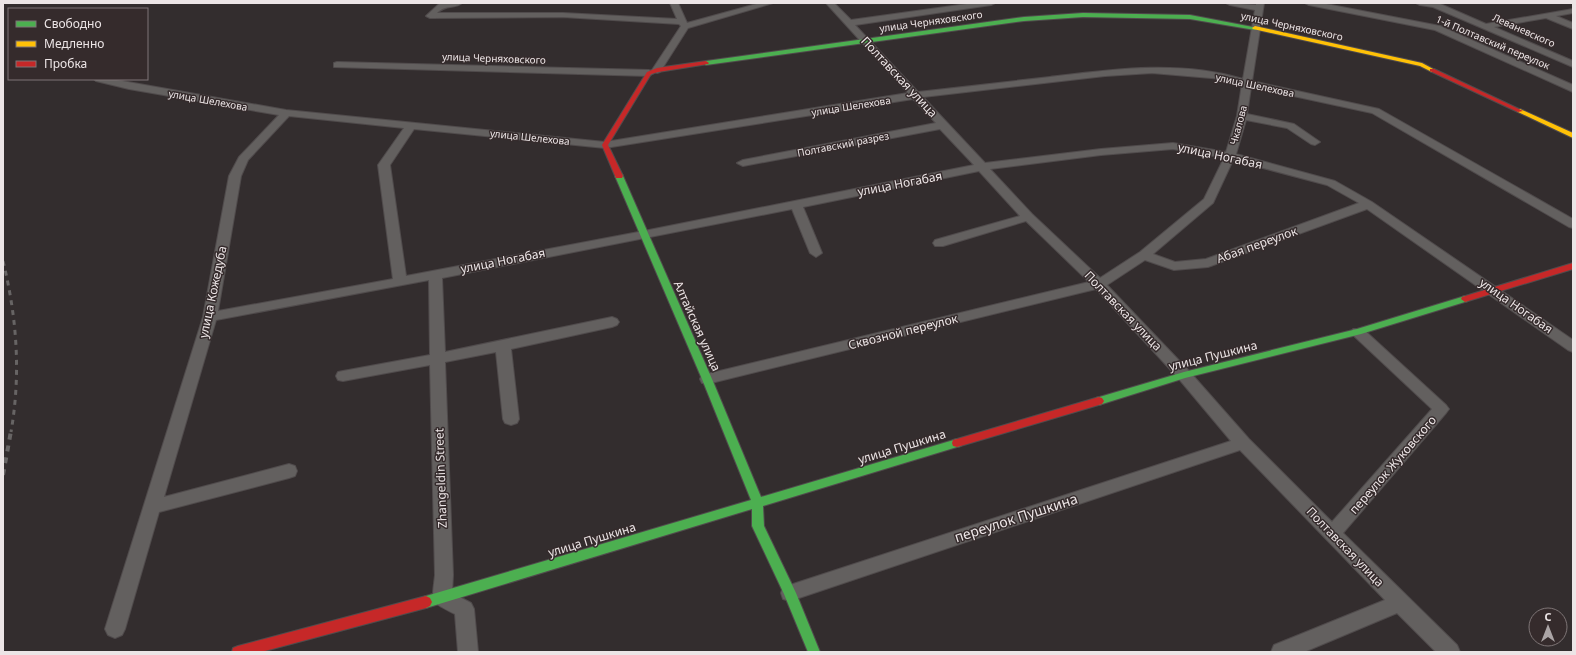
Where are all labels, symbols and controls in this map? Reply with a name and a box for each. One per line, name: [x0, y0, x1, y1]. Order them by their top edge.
street label: улица Черняховского: [879, 7, 983, 35]
legend: [8, 8, 148, 80]
street label: улица Черняховского: [1240, 8, 1344, 44]
street label: Леваневского: [1490, 10, 1558, 50]
street label: 1-й Полтавский переулок: [1434, 12, 1553, 73]
text: Свободно: [44, 15, 102, 32]
street label: Полтавская улица: [857, 33, 941, 121]
text: Медленно: [44, 35, 104, 52]
street label: улица Черняховского: [442, 49, 546, 67]
text: Пробка: [44, 55, 87, 72]
street label: улица Шелехова: [1214, 70, 1296, 100]
street label: улица Шелехова: [167, 86, 249, 114]
street label: улица Шелехова: [810, 93, 892, 119]
street label: Чкалова: [1226, 104, 1250, 146]
street label: улица Шелехова: [489, 126, 571, 148]
street label: Полтавский разрез: [796, 128, 890, 160]
street label: улица Ногабая: [1176, 138, 1264, 173]
street label: улица Ногабая: [856, 167, 944, 200]
street label: Абая переулок: [1214, 222, 1300, 267]
street label: улица Кожедуба: [194, 244, 231, 340]
street label: улица Ногабая: [459, 244, 547, 277]
street label: Полтавская улица: [1081, 267, 1166, 354]
street label: улица Ногабая: [1476, 274, 1556, 337]
street label: Алтайская улица: [670, 278, 725, 374]
street label: Сквозной переулок: [846, 310, 960, 353]
street label: улица Пушкина: [1167, 336, 1259, 375]
street label: переулок Жуковского: [1345, 412, 1440, 517]
street label: улица Пушкина: [856, 425, 948, 468]
street label: Zhangeldin Street: [430, 427, 451, 528]
street label: переулок Пушкина: [952, 489, 1080, 546]
street label: Полтавская улица: [1303, 503, 1388, 590]
street label: улица Пушкина: [546, 518, 638, 561]
north arrow: [1528, 607, 1568, 647]
text: С: [1544, 609, 1552, 624]

